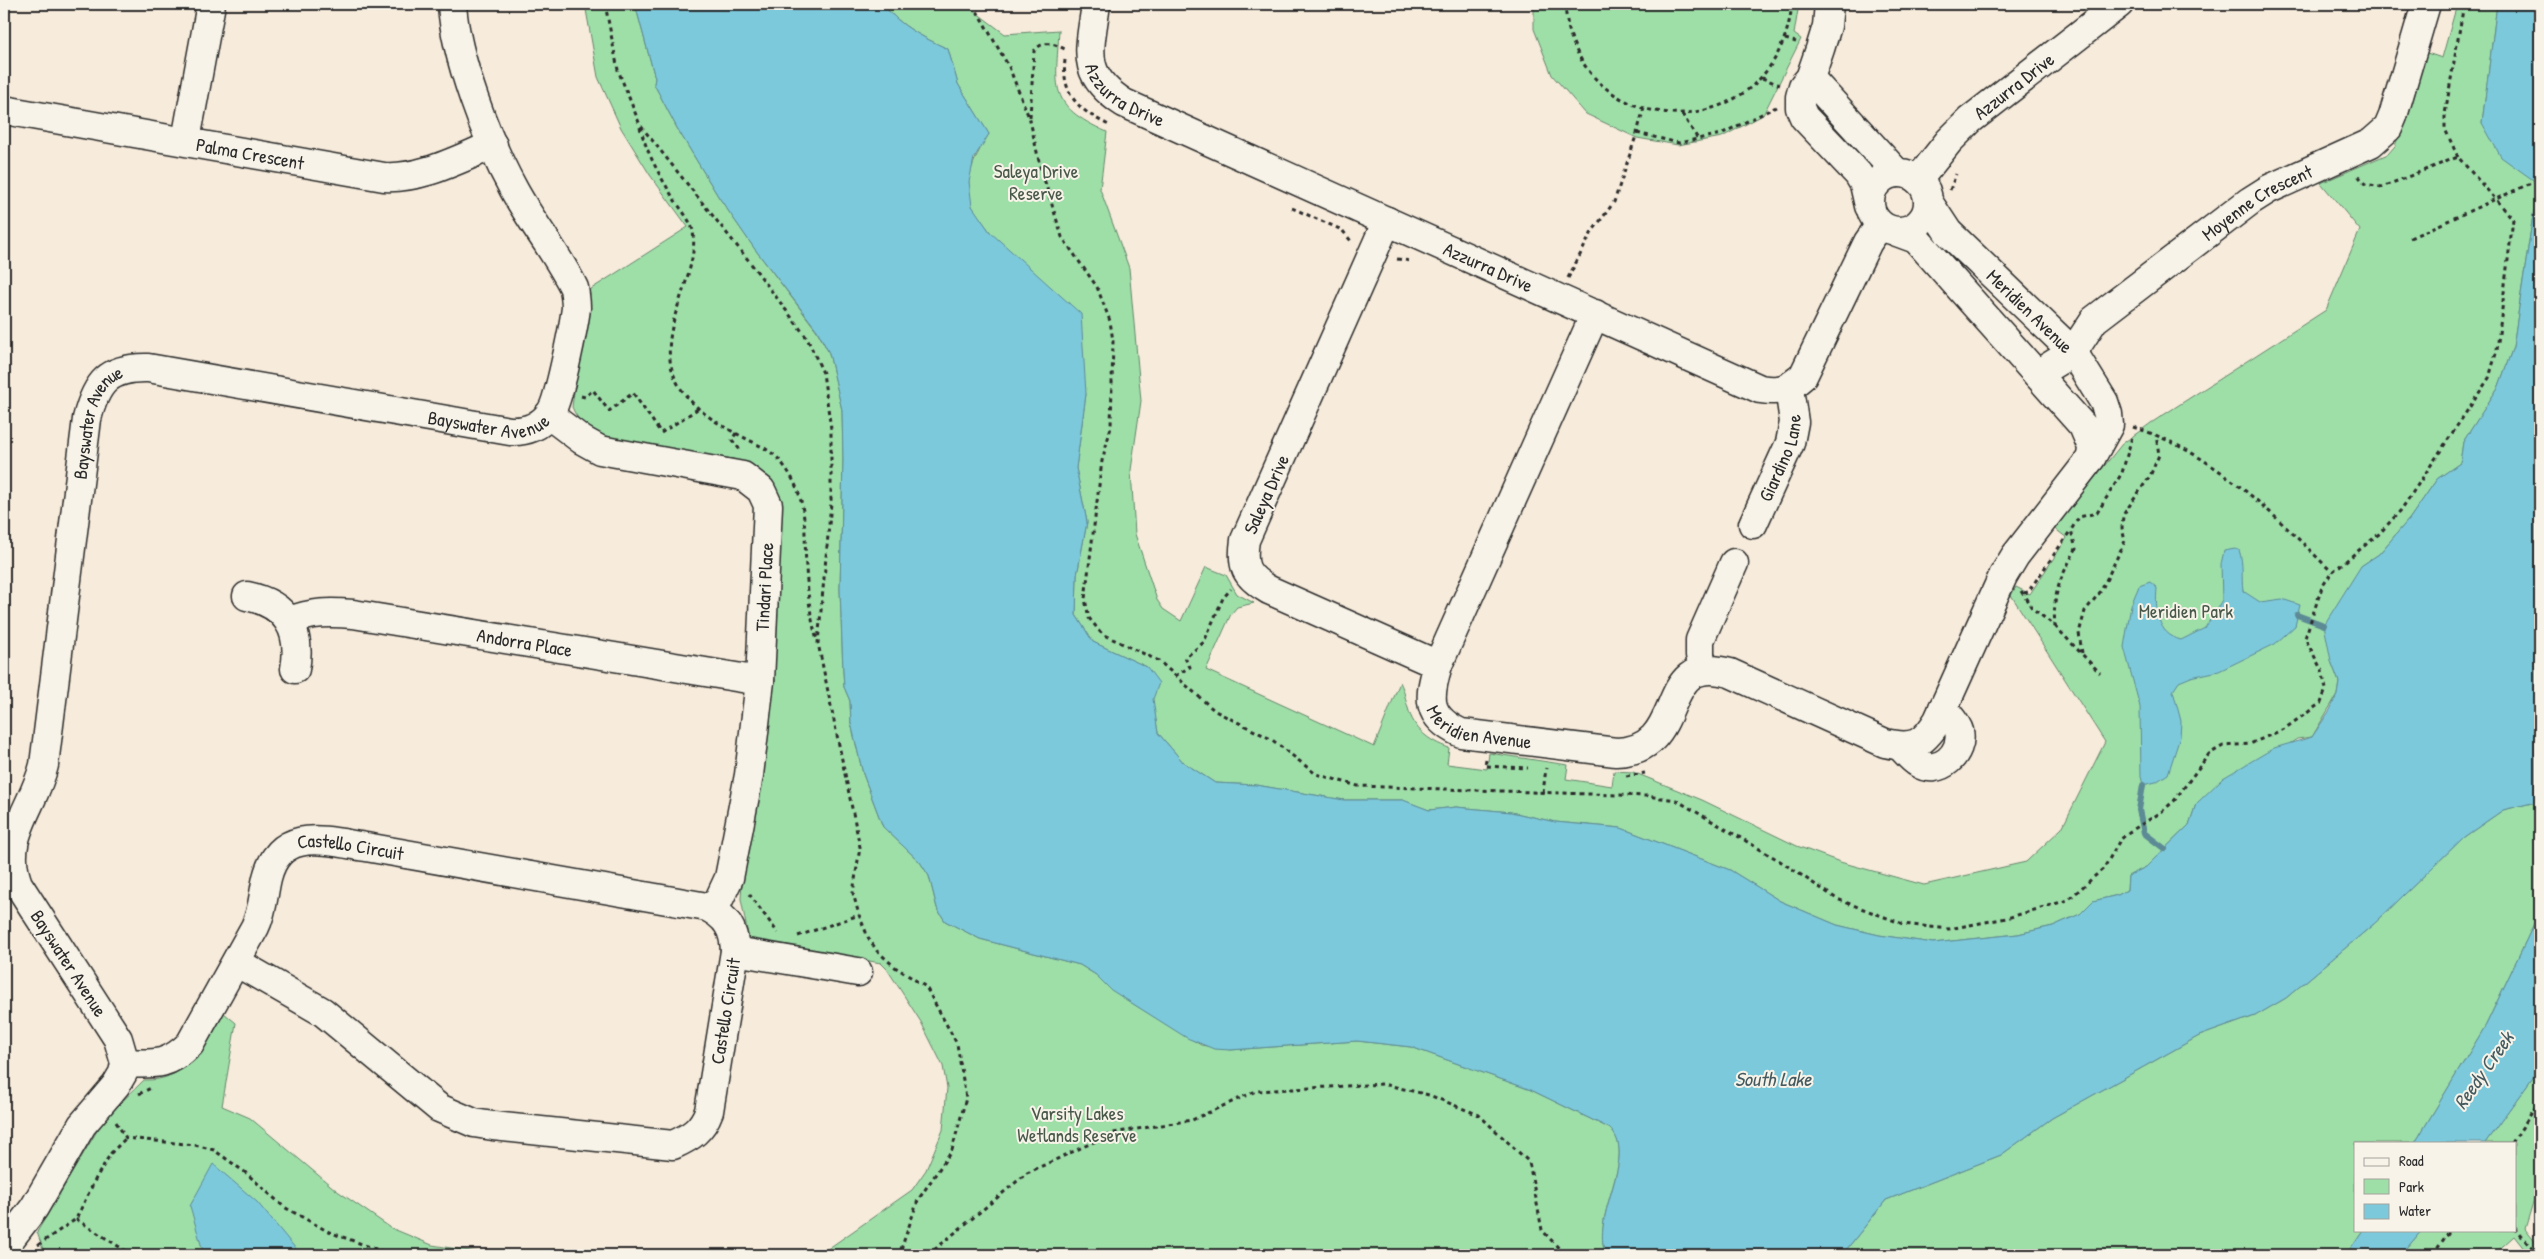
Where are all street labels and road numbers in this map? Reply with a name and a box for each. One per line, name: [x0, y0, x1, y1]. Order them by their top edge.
street label: Azzurra Drive: [1968, 46, 2060, 125]
street label: Azzurra Drive: [1079, 60, 1169, 133]
street label: Palma Crescent: [194, 131, 307, 176]
street label: Moyenne Crescent: [2196, 158, 2317, 246]
street label: Azzurra Drive: [1440, 235, 1538, 298]
street label: Meridien Avenue: [1981, 263, 2079, 359]
street label: Bayswater Avenue: [67, 359, 127, 481]
street label: Bayswater Avenue: [426, 404, 555, 444]
street label: Giardino Lane: [1752, 413, 1807, 505]
street label: Saleya Drive: [1237, 450, 1295, 538]
street label: Tindari Place: [749, 541, 779, 632]
street label: Andorra Place: [475, 622, 575, 663]
street label: Meridien Avenue: [1421, 701, 1533, 755]
street label: Castello Circuit: [295, 827, 406, 866]
street label: Bayswater Avenue: [25, 904, 114, 1022]
street label: Castello Circuit: [704, 956, 746, 1066]

